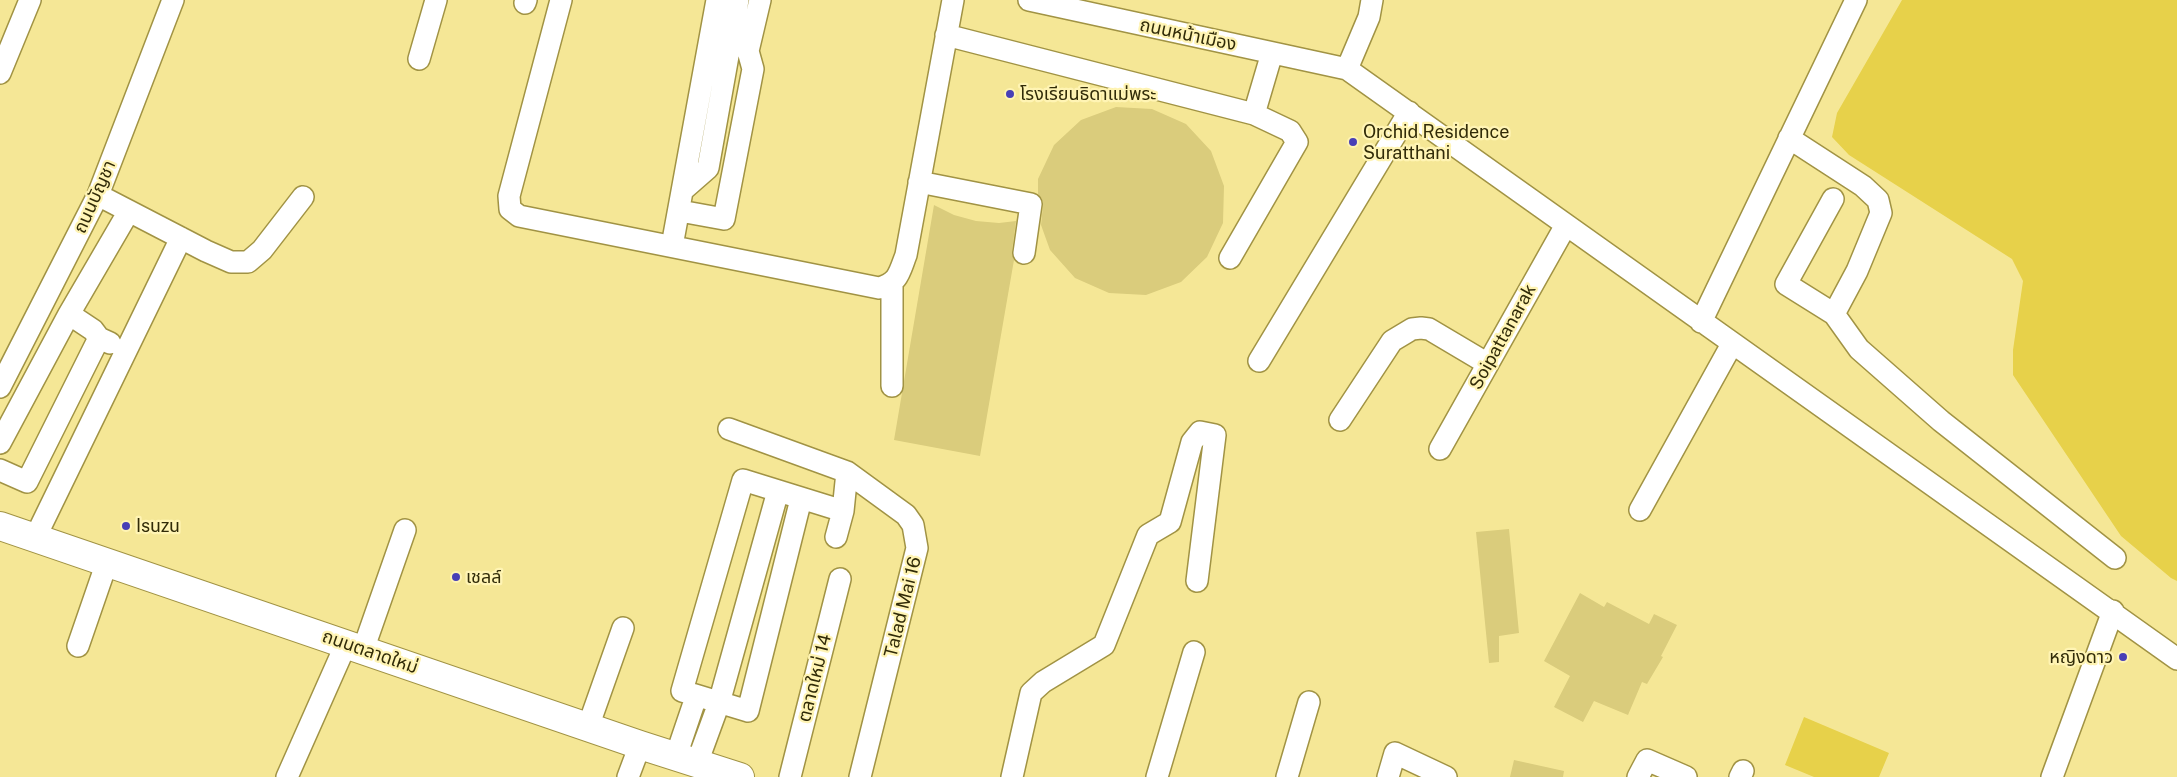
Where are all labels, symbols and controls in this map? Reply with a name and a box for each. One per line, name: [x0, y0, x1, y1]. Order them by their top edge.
street label: ถนนหน้าเมือง: [1138, 14, 1238, 56]
place label: โรงเรียนธิดาแม่พระ: [1020, 83, 1156, 105]
marker: โรงเรียนธิดาแม่พระ: [1004, 88, 1016, 100]
place label: Orchid Residence Suratthani: [1363, 121, 1509, 163]
marker: Orchid Residence Suratthani: [1347, 136, 1359, 148]
street label: ถนนบัญชา: [69, 157, 121, 237]
street label: Soipattanarak: [1465, 281, 1541, 393]
place label: Isuzu: [136, 515, 180, 537]
marker: Isuzu: [120, 520, 132, 532]
street label: Talad Mai 16: [880, 554, 926, 660]
place label: เชลล์: [466, 566, 502, 588]
marker: เชลล์: [450, 571, 462, 583]
street label: ถนนตลาดใหม่: [319, 626, 421, 678]
street label: ตลาดใหม่ 14: [794, 632, 836, 724]
place label: หญิงดาว: [2049, 646, 2113, 668]
marker: หญิงดาว: [2117, 651, 2129, 663]

